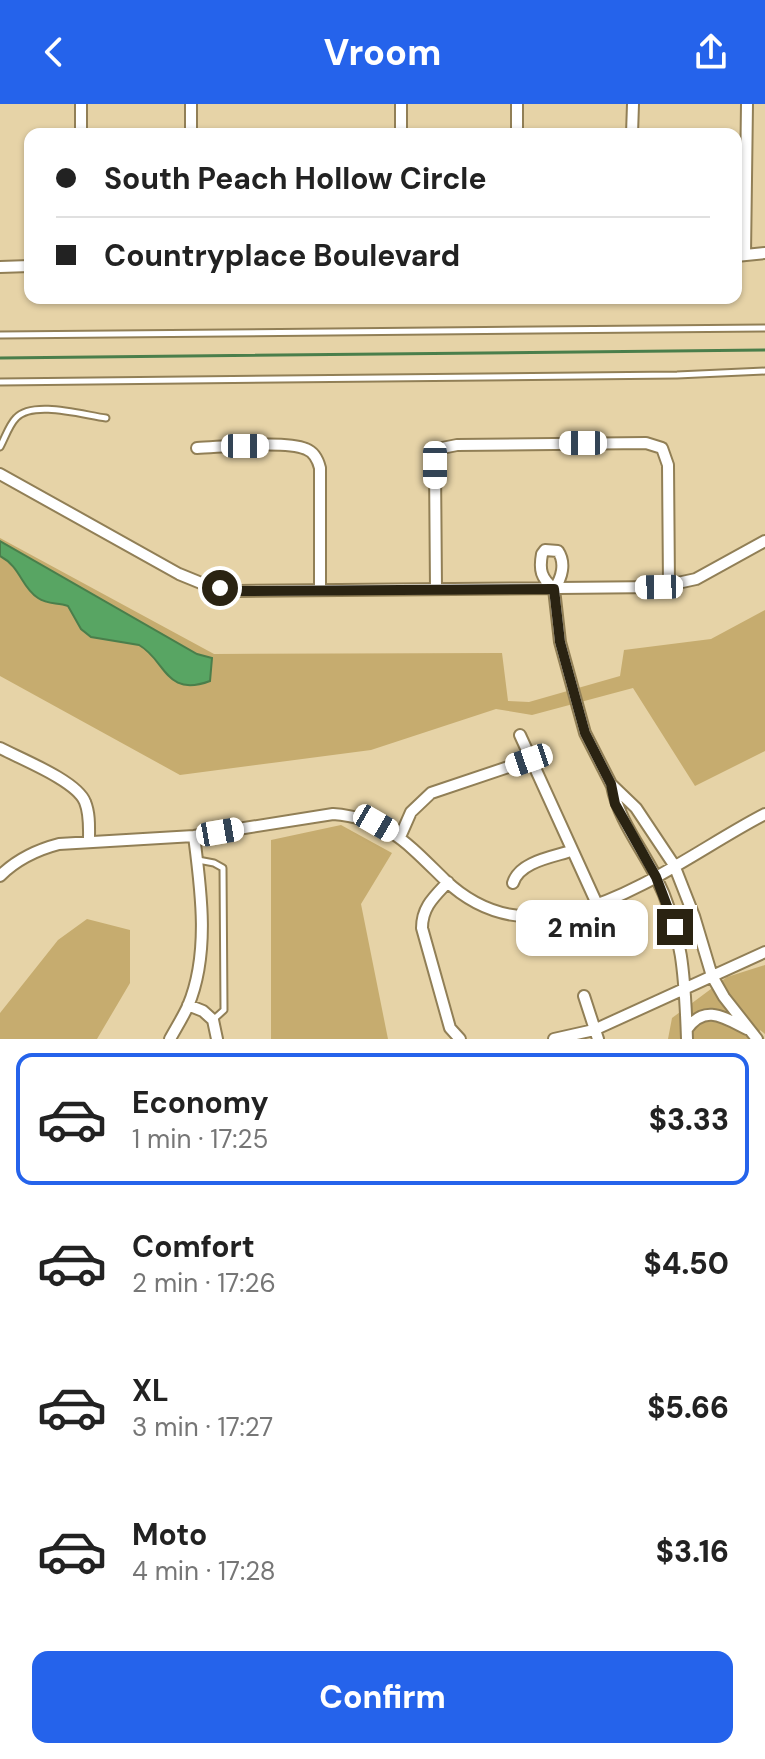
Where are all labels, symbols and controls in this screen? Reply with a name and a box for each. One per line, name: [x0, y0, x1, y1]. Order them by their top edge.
text: Vroom: [324, 29, 441, 76]
icon: back: [32, 30, 76, 74]
icon: share: [689, 30, 733, 74]
text: South Peach Hollow Circle: [104, 159, 486, 198]
text: Countryplace Boulevard: [104, 236, 460, 275]
car: [559, 431, 607, 455]
car: [221, 434, 269, 458]
car: [423, 441, 447, 489]
route start: [202, 570, 238, 606]
car: [635, 575, 683, 599]
car: [502, 741, 556, 779]
car: [349, 801, 403, 845]
car: [194, 816, 246, 848]
callout: 2 min: [515, 899, 647, 955]
route end: [657, 909, 693, 945]
text: 2 min: [547, 911, 617, 945]
icon: car: [36, 1083, 108, 1155]
text: Economy: [132, 1083, 269, 1122]
text: $3.33: [649, 1100, 729, 1139]
text: 1 min · 17:25: [132, 1122, 268, 1156]
icon: car: [36, 1227, 108, 1299]
text: Comfort: [132, 1227, 255, 1266]
text: $4.50: [644, 1244, 729, 1283]
text: 2 min · 17:26: [132, 1266, 276, 1300]
icon: car: [36, 1371, 108, 1443]
text: XL: [132, 1371, 169, 1410]
text: $5.66: [647, 1388, 729, 1427]
text: 3 min · 17:27: [132, 1410, 273, 1444]
icon: car: [36, 1515, 108, 1587]
text: Moto: [132, 1515, 207, 1554]
text: $3.16: [656, 1532, 729, 1571]
text: 4 min · 17:28: [132, 1554, 276, 1588]
button: Confirm: [32, 1651, 733, 1743]

